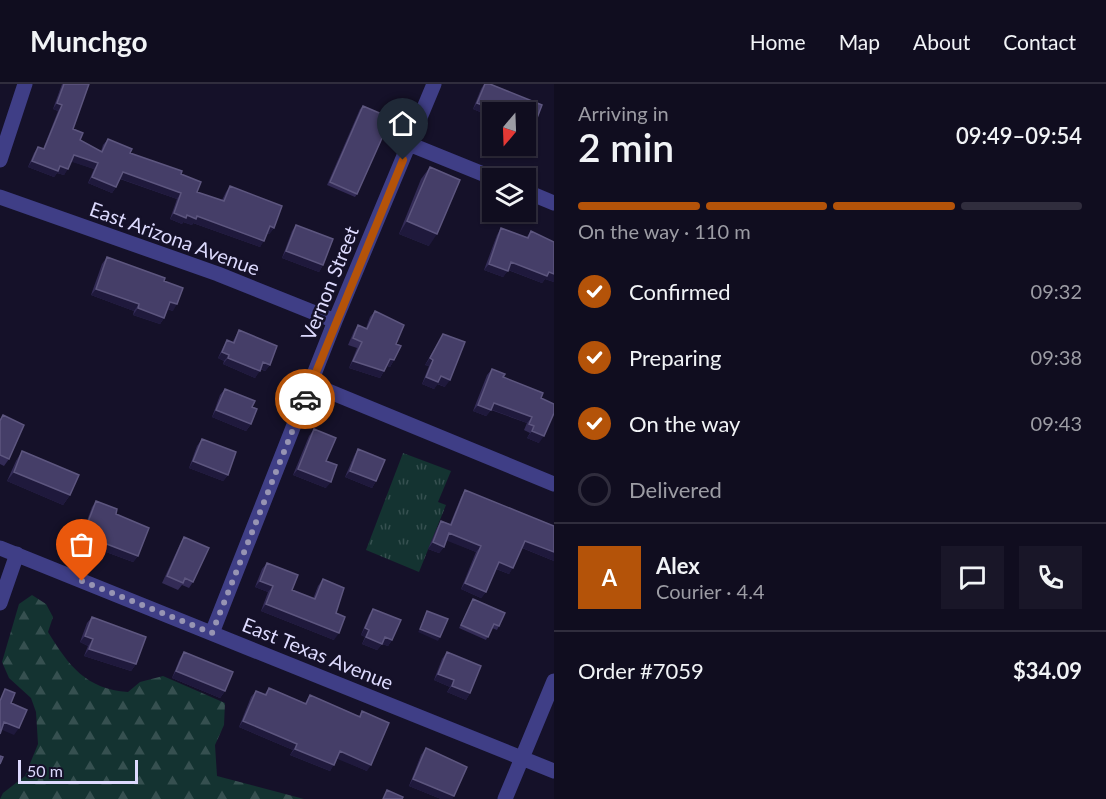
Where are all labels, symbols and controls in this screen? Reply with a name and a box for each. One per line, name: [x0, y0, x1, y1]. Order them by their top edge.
text: Munchgo: [30, 24, 148, 58]
text: Home: [750, 29, 806, 54]
text: Map: [839, 29, 880, 54]
text: About: [913, 29, 970, 54]
text: Contact: [1003, 29, 1076, 54]
pin: [377, 98, 428, 160]
text: Arriving in: [578, 101, 669, 125]
north arrow: [482, 102, 536, 156]
map controls: [482, 102, 536, 222]
icon: home: [386, 107, 419, 140]
text: 09:49–09:54: [956, 122, 1082, 149]
text: 2 min: [578, 124, 674, 170]
button: layers: [482, 168, 536, 222]
street label: East Arizona Avenue: [87, 196, 263, 280]
text: On the way · 110 m: [578, 219, 751, 243]
street label: Vernon Street: [295, 222, 363, 344]
icon: check: [578, 275, 611, 308]
text: Confirmed: [629, 278, 731, 305]
text: 09:32: [1031, 279, 1082, 303]
icon: check: [578, 341, 611, 374]
text: Preparing: [629, 344, 721, 371]
text: 09:38: [1031, 345, 1082, 369]
courier: [275, 369, 335, 429]
icon: car: [289, 383, 322, 416]
icon: check: [578, 407, 611, 440]
text: On the way: [629, 410, 740, 437]
text: 09:43: [1031, 411, 1082, 435]
text: Delivered: [629, 476, 722, 503]
pin: [56, 519, 107, 581]
icon: bag: [65, 528, 98, 561]
button: chat: [941, 546, 1004, 609]
button: phone: [1019, 546, 1082, 609]
text: Alex: [656, 552, 700, 579]
text: A: [602, 564, 617, 591]
text: Courier · 4.4: [656, 579, 765, 603]
street label: East Texas Avenue: [239, 612, 397, 694]
text: Order #7059: [578, 657, 704, 684]
text: $34.09: [1013, 657, 1082, 684]
scale bar: [18, 757, 138, 784]
text: 50 m: [27, 761, 63, 780]

